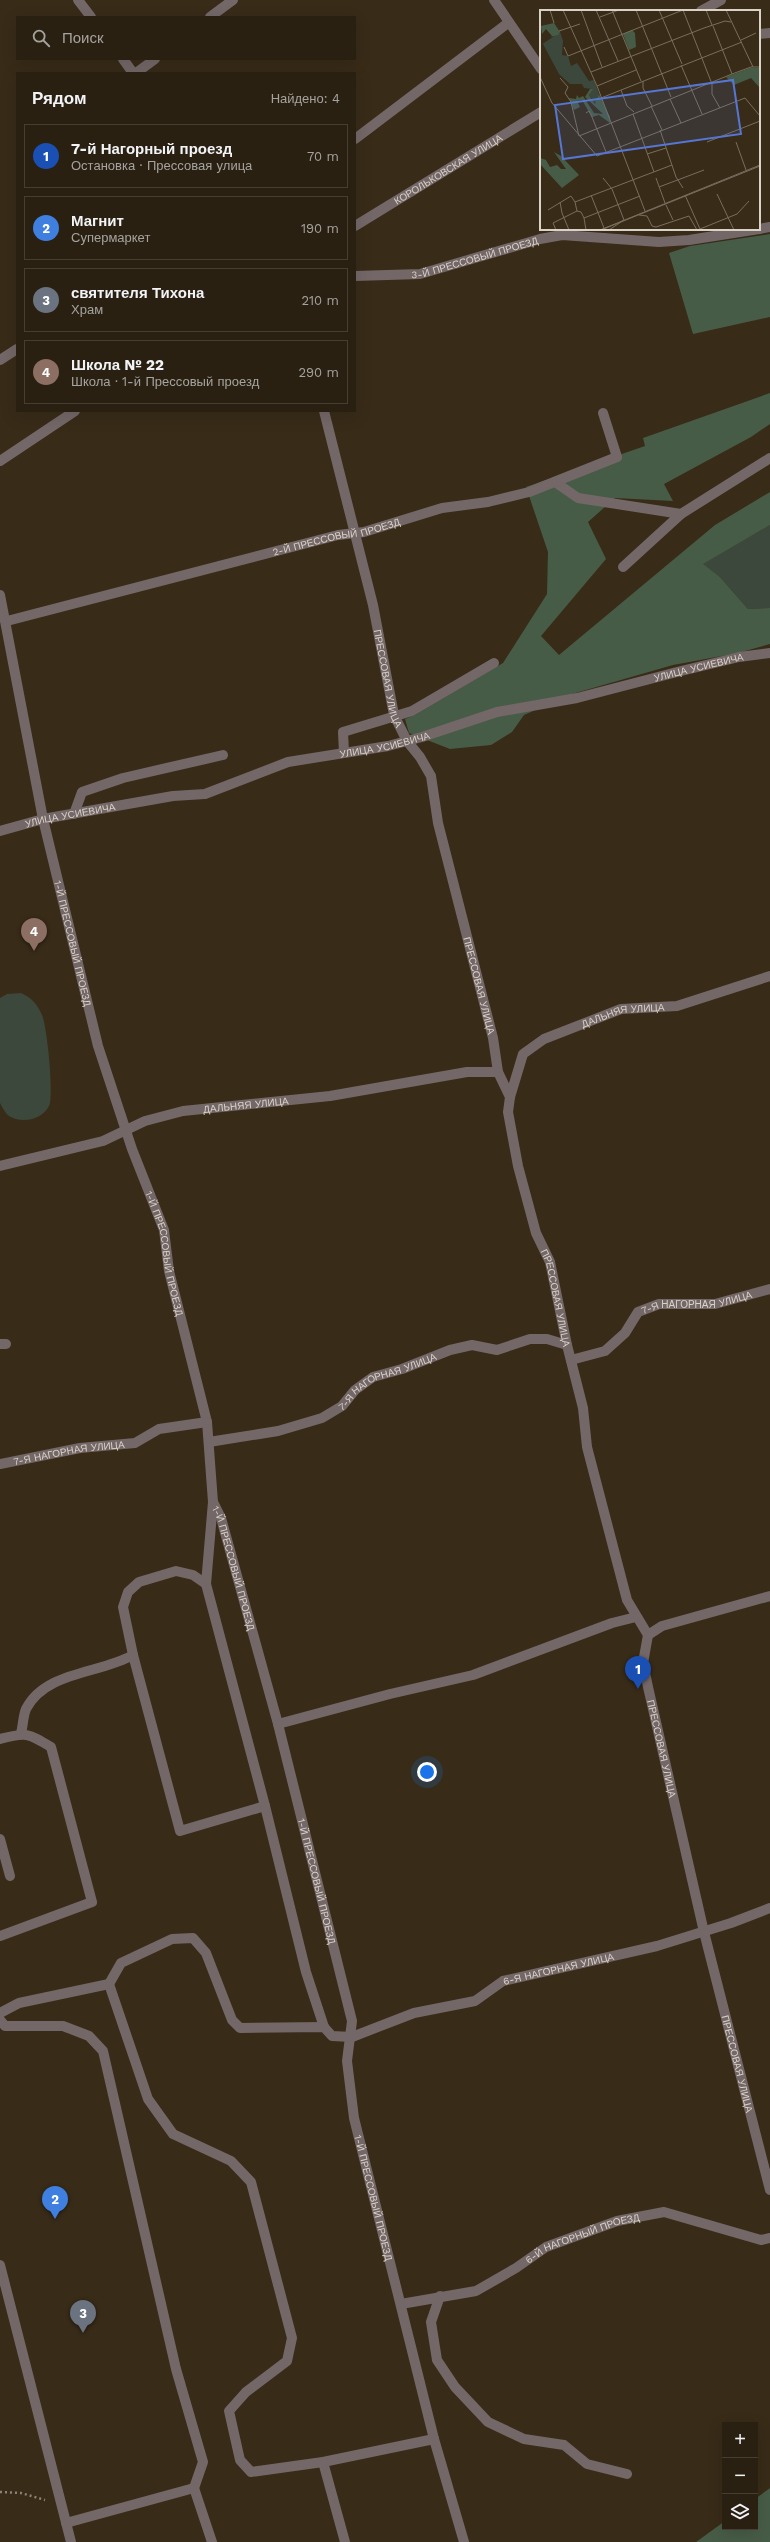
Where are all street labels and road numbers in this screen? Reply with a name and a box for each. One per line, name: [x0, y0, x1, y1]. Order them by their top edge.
street label: КОРОЛЬКОВСКАЯ УЛИЦА: [392, 132, 505, 207]
street label: 3-Й ПРЕССОВЫЙ ПРОЕЗД: [411, 235, 539, 280]
street label: 2-Й ПРЕССОВЫЙ ПРОЕЗД: [272, 516, 402, 558]
street label: ПРЕССОВАЯ УЛИЦА: [372, 628, 404, 730]
street label: УЛИЦА УСИЕВИЧА: [653, 651, 745, 684]
street label: УЛИЦА УСИЕВИЧА: [339, 730, 432, 760]
street label: УЛИЦА УСИЕВИЧА: [24, 801, 117, 830]
street label: 1-Й ПРЕССОВЫЙ ПРОЕЗД: [52, 879, 93, 1008]
street label: ПРЕССОВАЯ УЛИЦА: [461, 936, 497, 1036]
street label: ДАЛЬНЯЯ УЛИЦА: [580, 1002, 665, 1030]
street label: ДАЛЬНЯЯ УЛИЦА: [203, 1095, 289, 1115]
street label: 1-Й ПРЕССОВЫЙ ПРОЕЗД: [143, 1189, 185, 1317]
street label: ПРЕССОВАЯ УЛИЦА: [539, 1247, 572, 1348]
street label: 7-Я НАГОРНАЯ УЛИЦА: [640, 1289, 754, 1316]
street label: 7-Я НАГОРНАЯ УЛИЦА: [337, 1351, 438, 1413]
street label: 7-Я НАГОРНАЯ УЛИЦА: [13, 1439, 125, 1467]
street label: 1-Й ПРЕССОВЫЙ ПРОЕЗД: [210, 1504, 257, 1632]
street label: ПРЕССОВАЯ УЛИЦА: [645, 1699, 678, 1799]
street label: 1-Й ПРЕССОВЫЙ ПРОЕЗД: [296, 1817, 338, 1945]
street label: 6-Я НАГОРНАЯ УЛИЦА: [502, 1951, 615, 1987]
street label: ПРЕССОВАЯ УЛИЦА: [719, 2014, 755, 2114]
street label: 1-Й ПРЕССОВЫЙ ПРОЕЗД: [352, 2134, 394, 2262]
street label: 6-Й НАГОРНЫЙ ПРОЕЗД: [523, 2212, 641, 2266]

